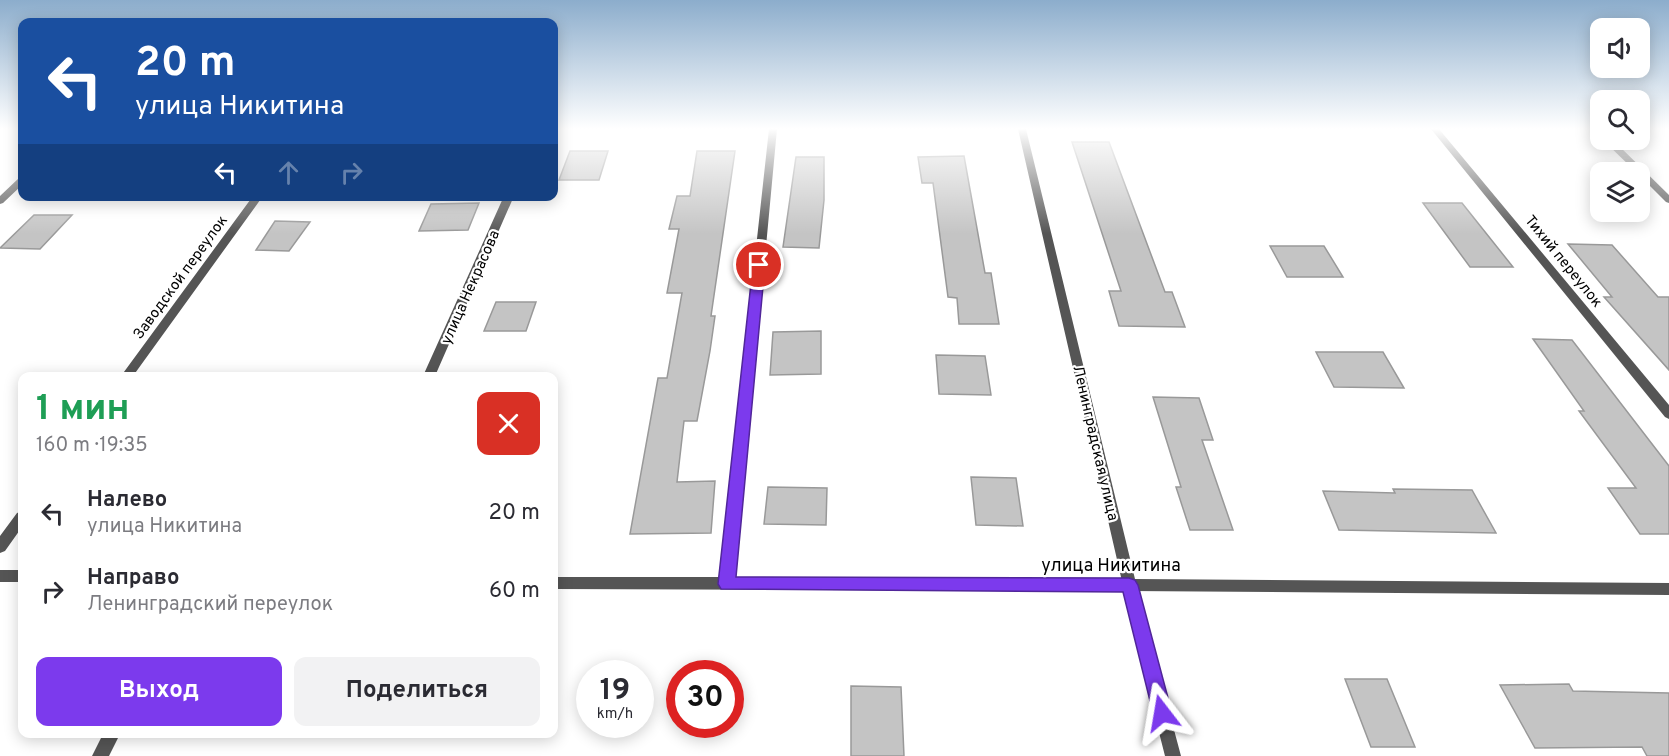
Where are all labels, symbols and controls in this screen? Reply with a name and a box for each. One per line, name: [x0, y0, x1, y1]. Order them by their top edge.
map controls: [1590, 18, 1650, 222]
button: sound: [1590, 18, 1650, 78]
text: 20 m: [135, 38, 236, 91]
icon: left: [36, 42, 114, 120]
text: улица Никитина: [135, 90, 344, 124]
button: search: [1590, 90, 1650, 150]
icon: left: [209, 156, 242, 189]
icon: ahead: [272, 156, 305, 189]
icon: right: [335, 156, 368, 189]
button: layers: [1590, 162, 1650, 222]
street label: Заводской переулок: [130, 212, 233, 344]
street label: Тихий переулок: [1520, 212, 1606, 312]
street label: улица Некрасова: [438, 228, 505, 348]
pin: [733, 239, 784, 290]
icon: arrive: [742, 248, 775, 281]
street label: Ленинградская улица: [1067, 364, 1122, 523]
text: 1 мин: [36, 387, 130, 433]
button: close: [477, 392, 540, 455]
text: 160 m · 19:35: [36, 433, 148, 459]
text: Налево: [87, 487, 167, 514]
icon: left: [36, 497, 69, 530]
text: 20 m: [489, 500, 540, 527]
text: улица Никитина: [87, 514, 242, 540]
street label: улица Никитина: [1041, 555, 1181, 578]
text: Направо: [87, 565, 179, 592]
icon: right: [36, 575, 69, 608]
text: 60 m: [489, 578, 540, 605]
text: Ленинградский переулок: [87, 592, 333, 618]
button: Выход: [36, 657, 282, 726]
button: Поделиться: [294, 657, 540, 726]
speed limit sign: 30: [666, 660, 744, 738]
text: 19: [600, 673, 630, 710]
position arrow: [1130, 681, 1194, 745]
text: km/h: [597, 705, 633, 724]

